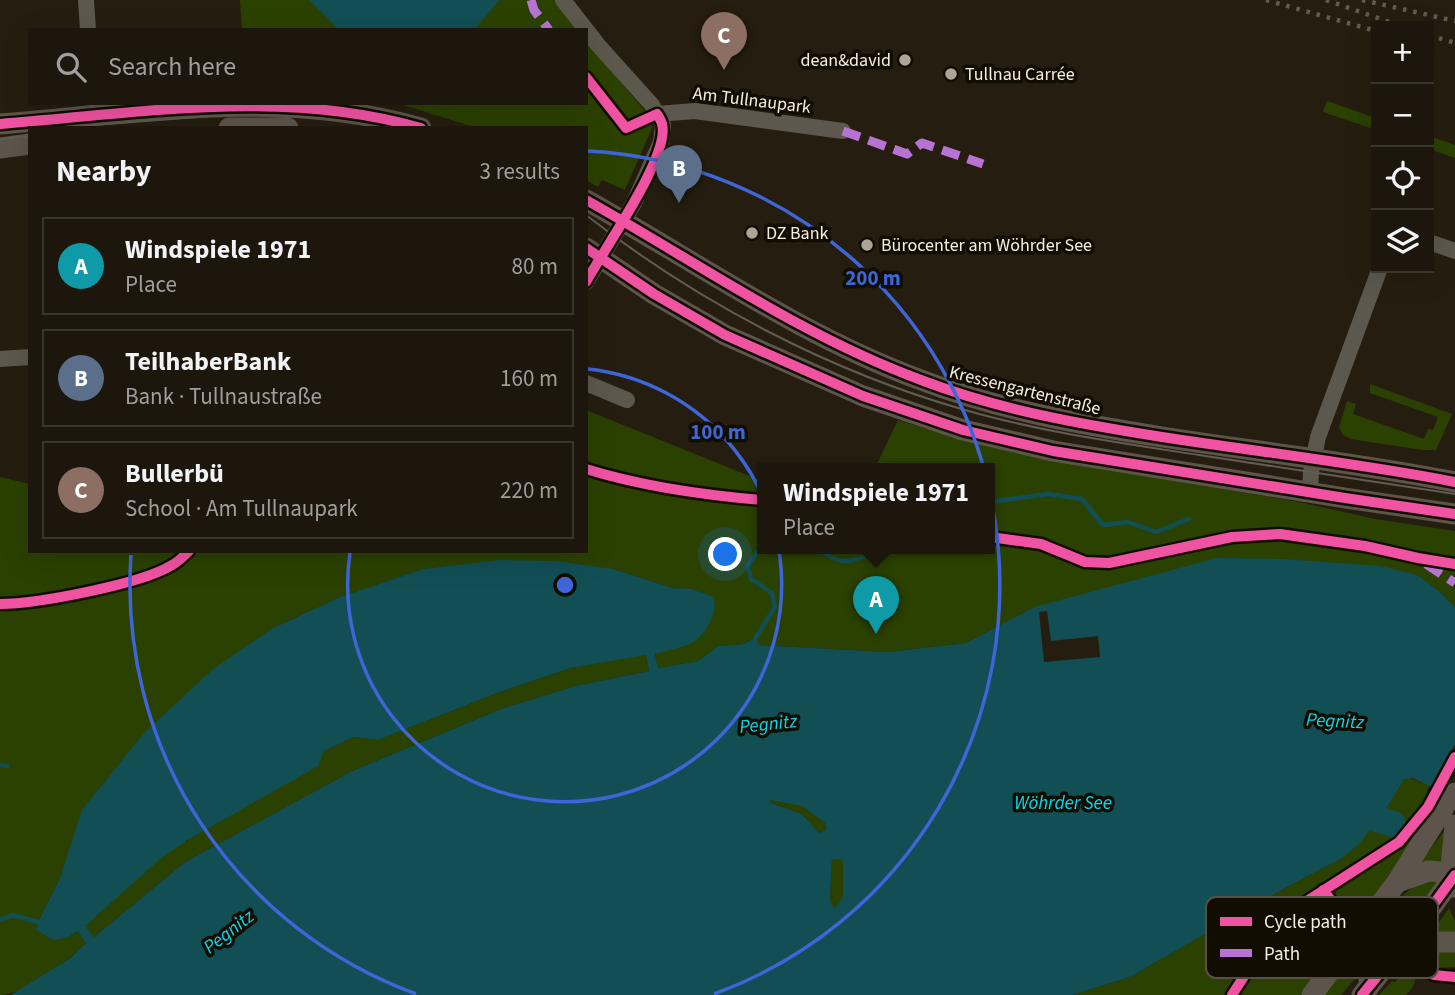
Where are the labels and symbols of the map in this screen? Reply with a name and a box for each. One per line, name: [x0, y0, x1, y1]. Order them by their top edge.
pin: C: [701, 12, 747, 70]
place label: dean&david: [801, 48, 891, 73]
marker: dean&david: [897, 52, 913, 68]
place label: Tullnau Carrée: [965, 62, 1075, 87]
marker: Tullnau Carrée: [943, 66, 959, 82]
street label: Am Tullnaupark: [691, 81, 812, 120]
pin: B: [656, 145, 702, 203]
place label: DZ Bank: [766, 221, 829, 246]
marker: DZ Bank: [744, 225, 760, 241]
place label: Bürocenter am Wöhrder See: [881, 233, 1092, 258]
marker: Bürocenter am Wöhrder See: [859, 237, 875, 253]
text: 200 m: [845, 263, 901, 293]
street label: Kressengartenstraße: [946, 360, 1103, 421]
text: 100 m: [690, 417, 746, 447]
your location: [708, 537, 742, 571]
centre of rings: [553, 573, 577, 597]
pin: A: [853, 576, 899, 634]
water label: Pegnitz: [1305, 707, 1366, 737]
water label: Pegnitz: [738, 708, 799, 741]
water label: Wöhrder See: [1014, 790, 1112, 817]
legend: [1206, 897, 1438, 978]
water label: Pegnitz: [198, 903, 261, 961]
text: Cycle path: [1264, 909, 1346, 936]
text: Path: [1264, 941, 1300, 968]

